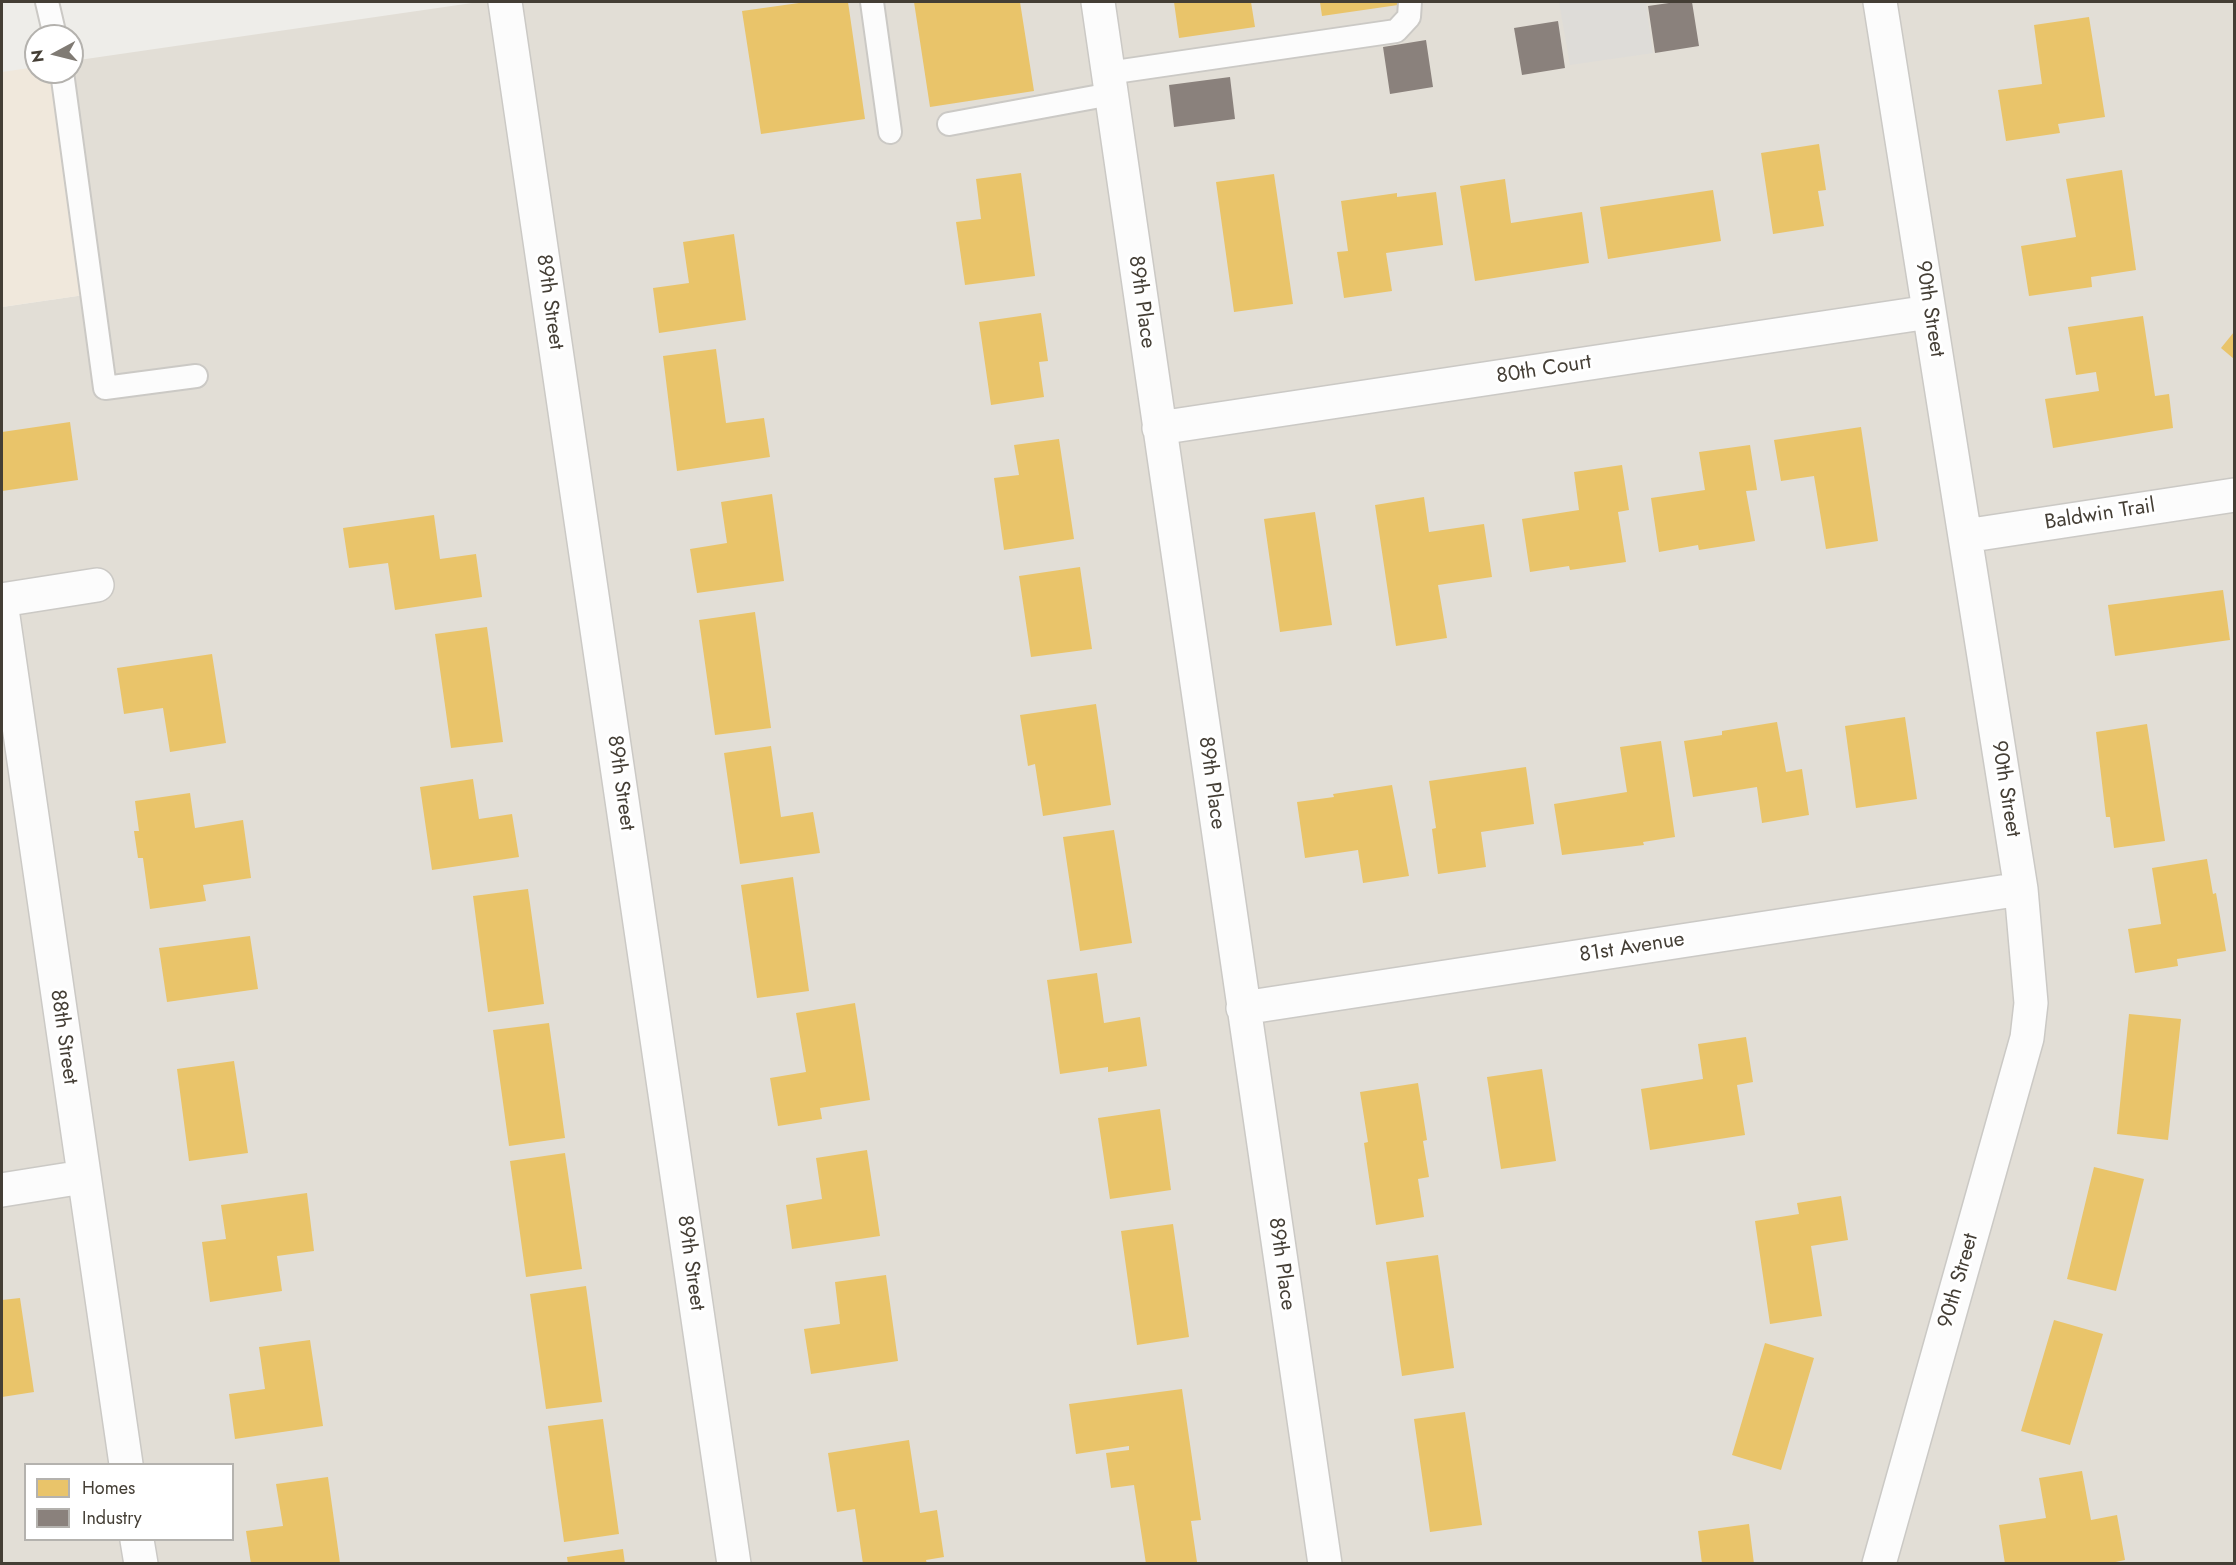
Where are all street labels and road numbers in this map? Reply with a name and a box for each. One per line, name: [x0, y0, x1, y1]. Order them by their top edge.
street label: 89th Street: [530, 253, 568, 351]
street label: 89th Place: [1122, 254, 1160, 350]
street label: 90th Street: [1909, 259, 1949, 359]
street label: 80th Court: [1495, 350, 1593, 390]
street label: Baldwin Trail: [2043, 494, 2157, 536]
street label: 89th Street: [601, 734, 639, 832]
street label: 89th Place: [1192, 735, 1230, 831]
street label: 90th Street: [1985, 739, 2025, 839]
street label: 81st Avenue: [1578, 927, 1686, 969]
street label: 88th Street: [44, 988, 82, 1086]
street label: 89th Street: [671, 1214, 709, 1312]
street label: 89th Place: [1262, 1216, 1300, 1312]
street label: 90th Street: [1933, 1231, 1985, 1331]

